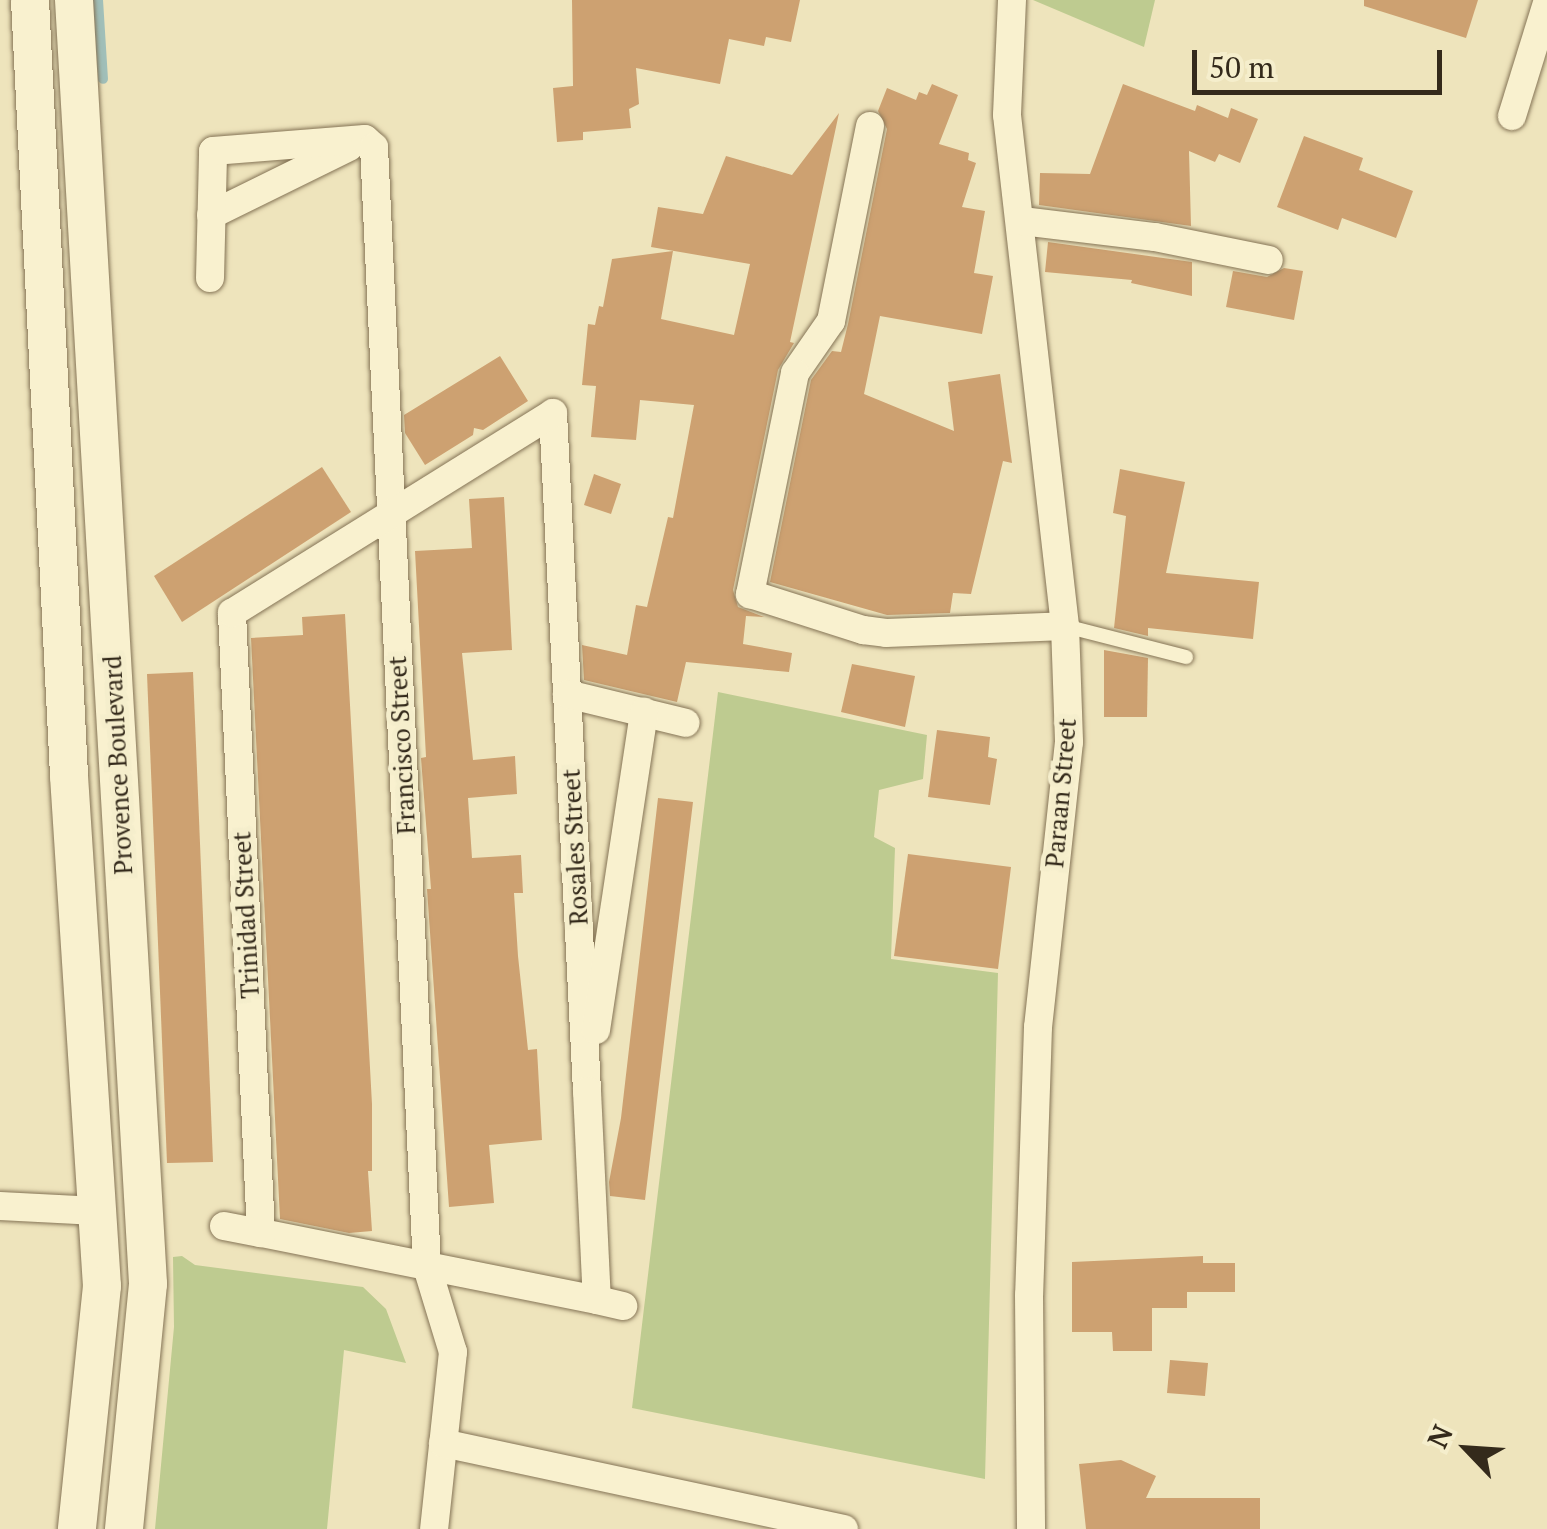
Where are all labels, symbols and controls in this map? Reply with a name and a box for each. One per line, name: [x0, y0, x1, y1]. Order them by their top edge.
scale bar: [1197, 30, 1447, 92]
text: 50 m: [1209, 47, 1274, 87]
street label: Provence Boulevard: [97, 655, 139, 875]
street label: Francisco Street: [382, 655, 422, 835]
street label: Paraan Street: [1040, 717, 1082, 869]
street label: Rosales Street: [556, 768, 594, 926]
street label: Trinidad Street: [227, 831, 265, 999]
north arrow: [1417, 1399, 1517, 1499]
text: N: [1418, 1419, 1461, 1454]

